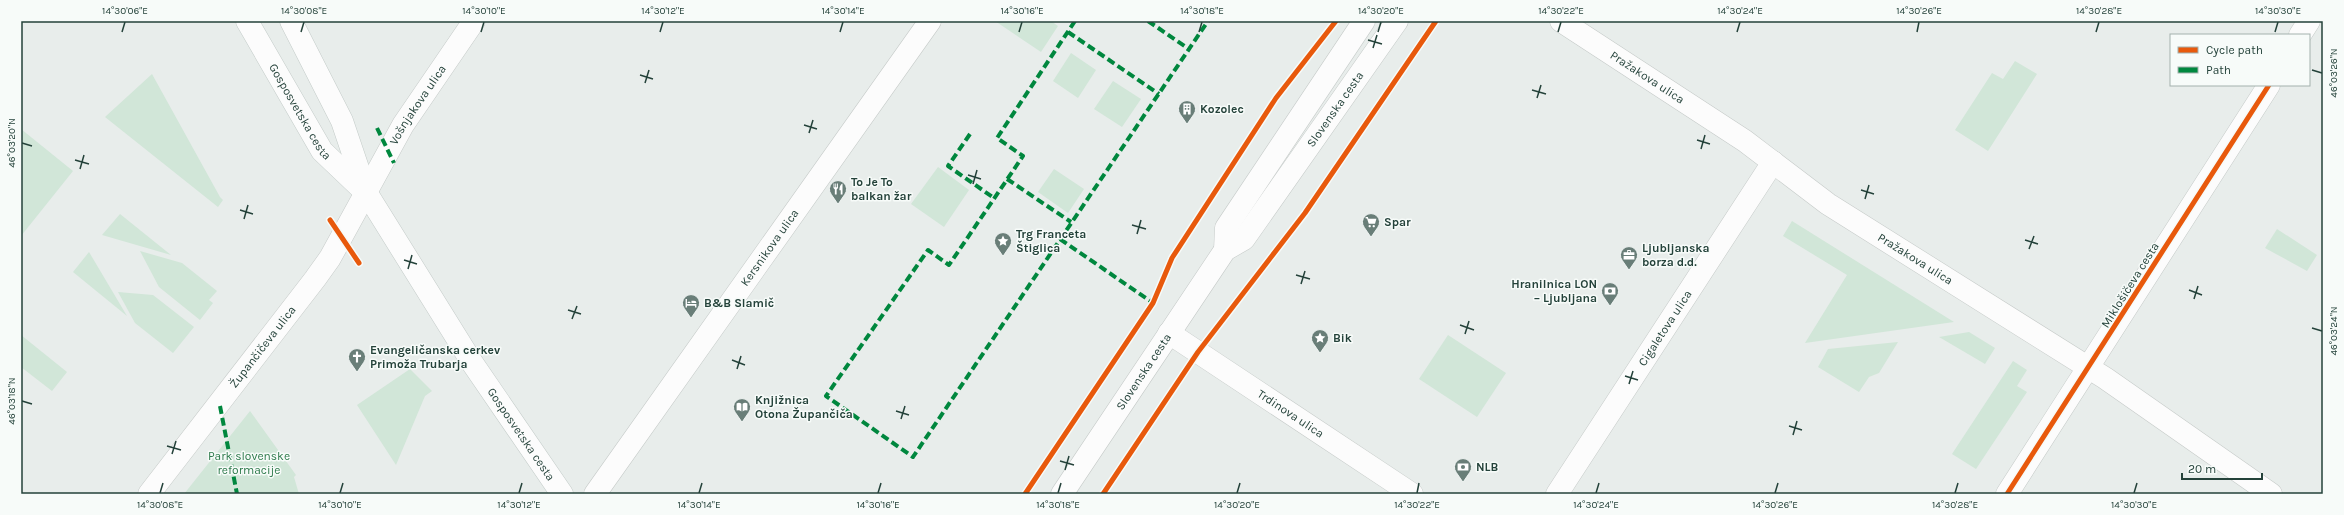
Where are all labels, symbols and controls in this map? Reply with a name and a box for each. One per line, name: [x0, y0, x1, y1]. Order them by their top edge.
text: 14°30'06"E: [102, 5, 148, 17]
text: 14°30'08"E: [281, 5, 327, 17]
text: 14°30'10"E: [462, 5, 506, 17]
text: 14°30'12"E: [641, 5, 685, 17]
text: 14°30'14"E: [821, 5, 865, 17]
text: 14°30'16"E: [1000, 5, 1044, 17]
text: 14°30'18"E: [1180, 5, 1224, 17]
text: 14°30'20"E: [1358, 5, 1404, 17]
text: 14°30'22"E: [1538, 5, 1584, 17]
text: 14°30'24"E: [1717, 5, 1763, 17]
text: 14°30'26"E: [1896, 5, 1942, 17]
text: 14°30'28"E: [2076, 5, 2122, 17]
text: 14°30'30"E: [2255, 5, 2301, 17]
legend: [2170, 34, 2310, 86]
text: Cycle path: [2206, 43, 2263, 57]
street label: Pražakova ulica: [1608, 48, 1687, 107]
text: 46°03'26"N: [2328, 48, 2340, 98]
street label: Gosposvetska cesta: [266, 61, 334, 163]
street label: Vošnjakova ulica: [387, 62, 449, 147]
text: Path: [2206, 63, 2231, 77]
street label: Slovenska cesta: [1304, 69, 1366, 150]
building icon: Kozolec: [1177, 99, 1197, 124]
place label: Kozolec: [1200, 102, 1244, 116]
text: 46°03'20"N: [6, 118, 18, 168]
place label: To Je To balkan žar: [851, 175, 912, 203]
restaurant icon: To Je To balkan žar: [828, 179, 848, 204]
street label: Kersnikova ulica: [738, 206, 802, 289]
supermarket icon: Spar: [1361, 212, 1381, 237]
place label: Spar: [1384, 215, 1411, 229]
place label: Trg Franceta Štiglica: [1016, 227, 1086, 255]
street label: Pražakova ulica: [1875, 230, 1955, 288]
place icon: Trg Franceta Štiglica: [993, 231, 1013, 256]
street label: Miklošičeva cesta: [2098, 240, 2162, 330]
place label: Ljubljanska borza d.d.: [1642, 241, 1709, 269]
office icon: Ljubljanska borza d.d.: [1619, 245, 1639, 270]
place label: Hranilnica LON – Ljubljana: [1511, 277, 1597, 305]
bank icon: Hranilnica LON – Ljubljana: [1600, 281, 1620, 306]
street label: Cigaletova ulica: [1635, 288, 1695, 369]
hotel icon: B&B Slamič: [681, 293, 701, 318]
place label: B&B Slamič: [704, 296, 774, 310]
street label: Župančičeva ulica: [226, 303, 299, 391]
text: 46°03'24"N: [2328, 306, 2340, 356]
place icon: Bik: [1310, 328, 1330, 353]
street label: Slovenska cesta: [1113, 331, 1174, 413]
place label: Bik: [1333, 331, 1352, 345]
place label: Evangeličanska cerkev Primoža Trubarja: [370, 343, 501, 371]
church icon: Evangeličanska cerkev Primoža Trubarja: [347, 347, 367, 372]
text: 46°03'18"N: [6, 377, 18, 425]
street label: Gosposvetska cesta: [484, 385, 558, 483]
street label: Trdinova ulica: [1255, 387, 1326, 441]
place label: Knjižnica Otona Župančiča: [755, 393, 853, 421]
library icon: Knjižnica Otona Župančiča: [732, 397, 752, 422]
park label: Park slovenske reformacije: [208, 449, 290, 477]
scale bar: [2182, 455, 2262, 481]
bank icon: NLB: [1453, 457, 1473, 482]
place label: NLB: [1476, 460, 1499, 474]
text: 20 m: [2188, 462, 2216, 476]
text: 14°30'08"E: [137, 499, 183, 511]
text: 14°30'10"E: [318, 499, 362, 511]
text: 14°30'12"E: [497, 499, 541, 511]
text: 14°30'14"E: [677, 499, 721, 511]
text: 14°30'16"E: [856, 499, 900, 511]
text: 14°30'18"E: [1036, 499, 1080, 511]
text: 14°30'20"E: [1214, 499, 1260, 511]
text: 14°30'22"E: [1394, 499, 1440, 511]
text: 14°30'24"E: [1573, 499, 1619, 511]
text: 14°30'26"E: [1752, 499, 1798, 511]
text: 14°30'28"E: [1932, 499, 1978, 511]
text: 14°30'30"E: [2111, 499, 2157, 511]

